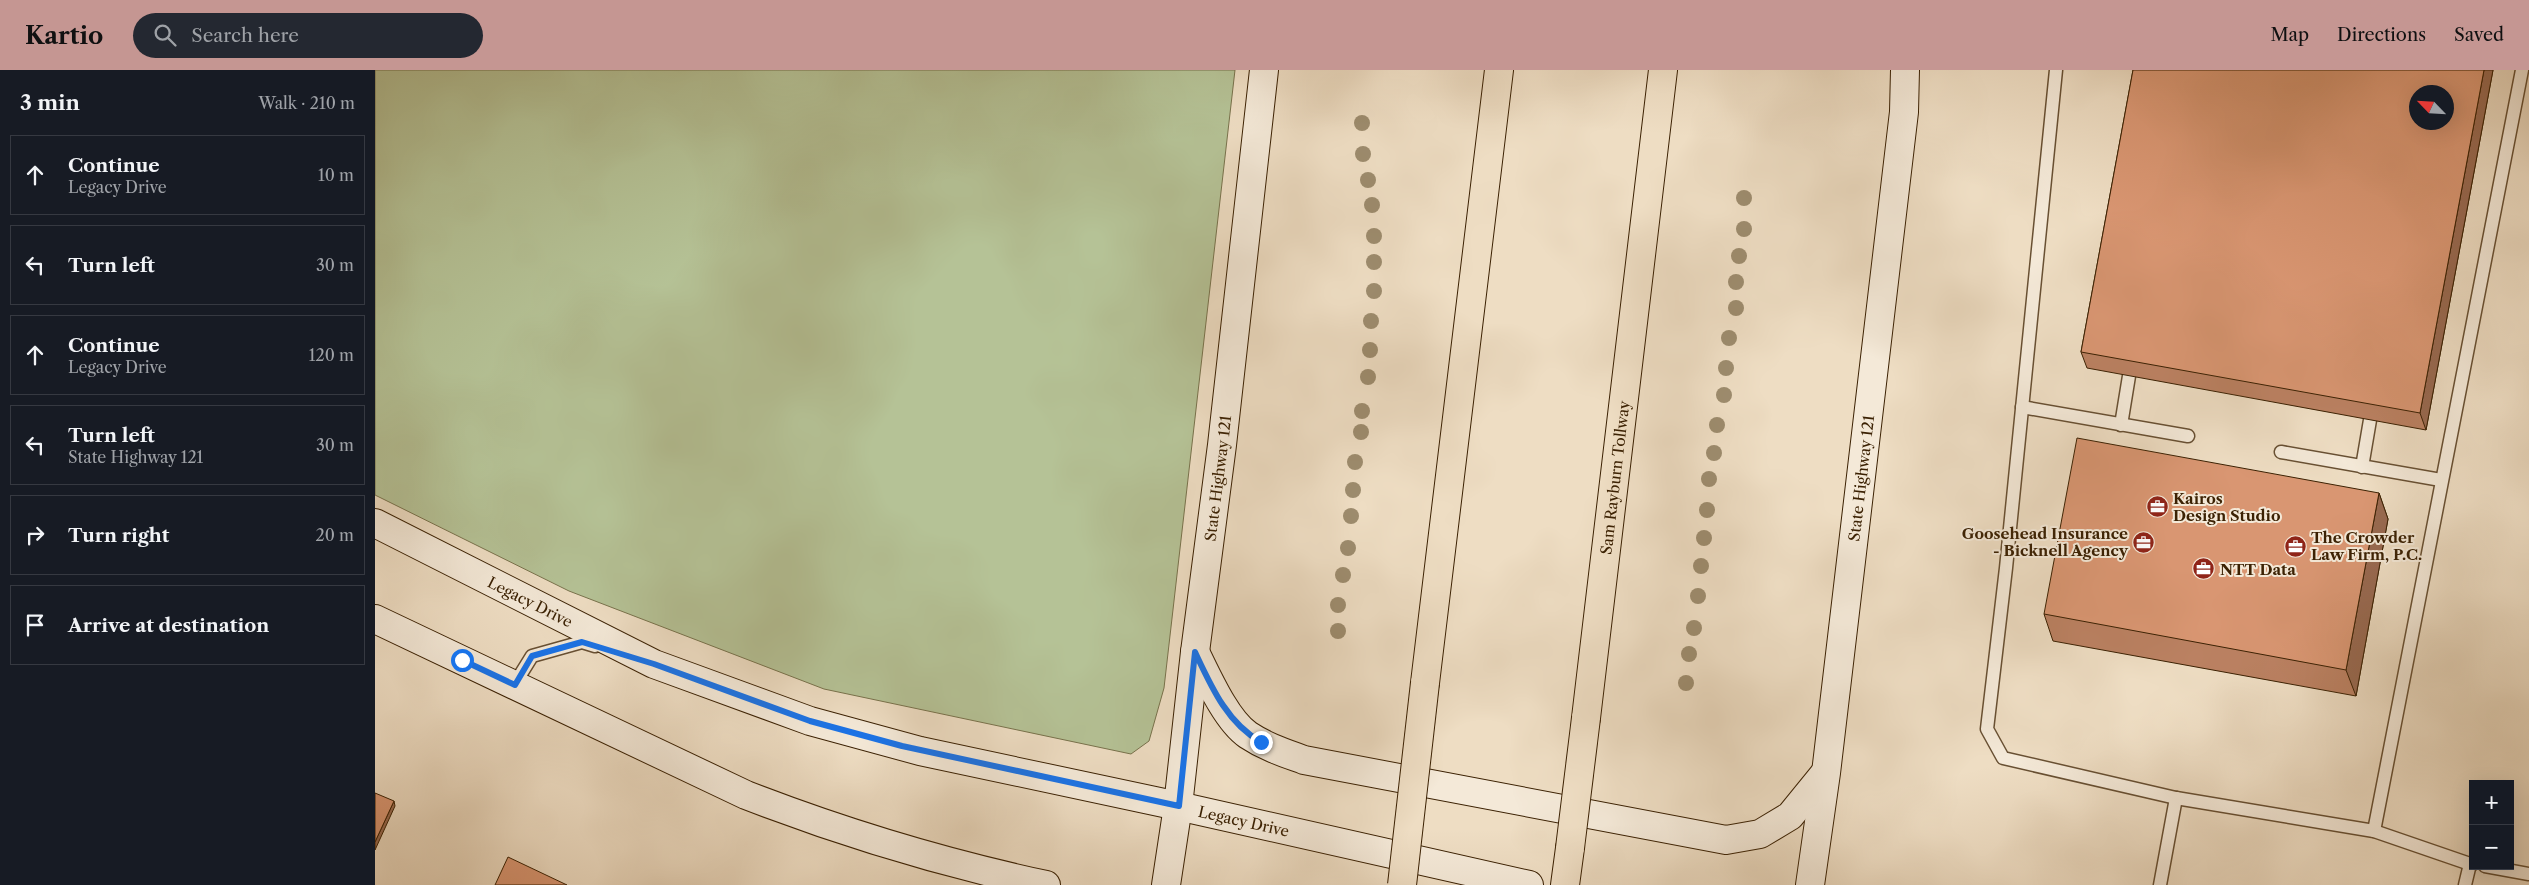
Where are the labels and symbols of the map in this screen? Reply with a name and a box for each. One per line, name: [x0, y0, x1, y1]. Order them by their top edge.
north arrow: [2409, 85, 2454, 130]
street label: Sam Rayburn Tollway: [1596, 399, 1633, 556]
street label: State Highway 121: [1844, 413, 1878, 542]
street label: State Highway 121: [1200, 414, 1235, 543]
place label: Kairos Design Studio: [2173, 489, 2280, 525]
office icon: Kairos Design Studio: [2145, 495, 2169, 519]
place label: Goosehead Insurance - Bicknell Agency: [1962, 524, 2129, 560]
place label: The Crowder Law Firm, P.C.: [2311, 528, 2422, 564]
office icon: Goosehead Insurance - Bicknell Agency: [2132, 530, 2156, 554]
office icon: The Crowder Law Firm, P.C.: [2283, 534, 2307, 558]
office icon: NTT Data: [2192, 557, 2216, 581]
place label: NTT Data: [2220, 560, 2296, 579]
street label: Legacy Drive: [485, 572, 576, 631]
route start: [451, 649, 474, 672]
route end: [1250, 731, 1273, 754]
street label: Legacy Drive: [1197, 801, 1291, 840]

